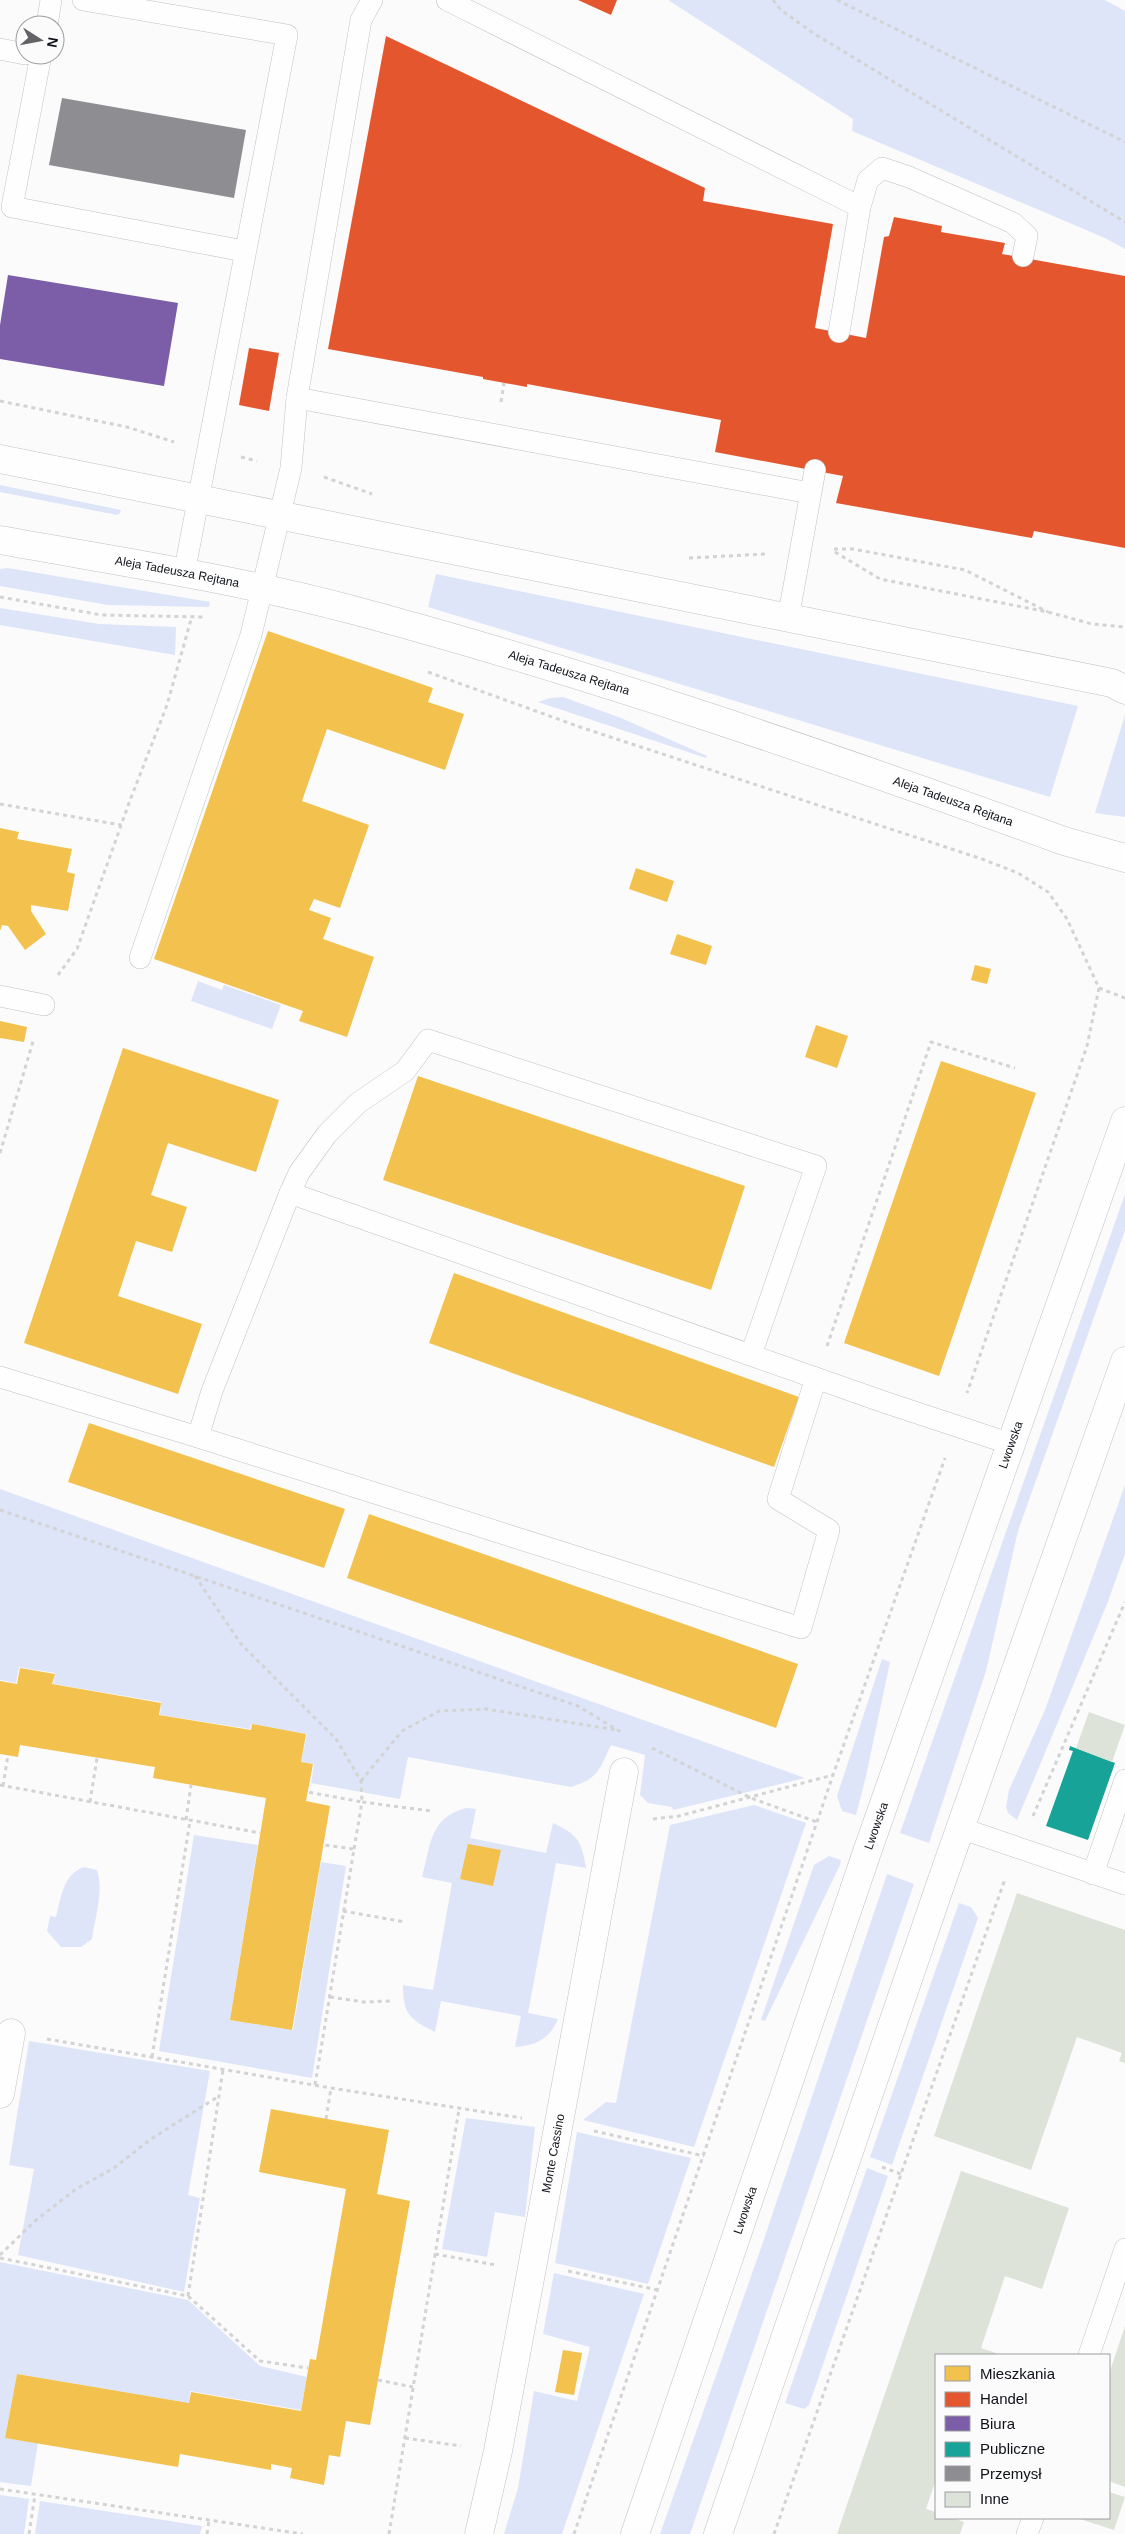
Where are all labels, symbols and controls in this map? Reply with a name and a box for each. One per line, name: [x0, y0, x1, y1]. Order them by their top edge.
north arrow: [15, 15, 65, 65]
text: N: [44, 36, 62, 49]
street label: Aleja Tadeusza Rejtana: [114, 553, 241, 590]
street label: Aleja Tadeusza Rejtana: [507, 647, 632, 698]
street label: Aleja Tadeusza Rejtana: [891, 774, 1015, 829]
street label: Lwowska: [996, 1419, 1026, 1471]
street label: Lwowska: [861, 1800, 891, 1852]
street label: Monte Cassino: [539, 2112, 568, 2194]
street label: Lwowska: [731, 2184, 760, 2236]
legend: [935, 2354, 1110, 2519]
text: Mieszkania: [980, 2365, 1056, 2382]
text: Handel: [980, 2390, 1028, 2407]
text: Biura: [980, 2415, 1016, 2432]
text: Publiczne: [980, 2440, 1045, 2457]
text: Przemysł: [980, 2465, 1042, 2482]
text: Inne: [980, 2490, 1009, 2507]

